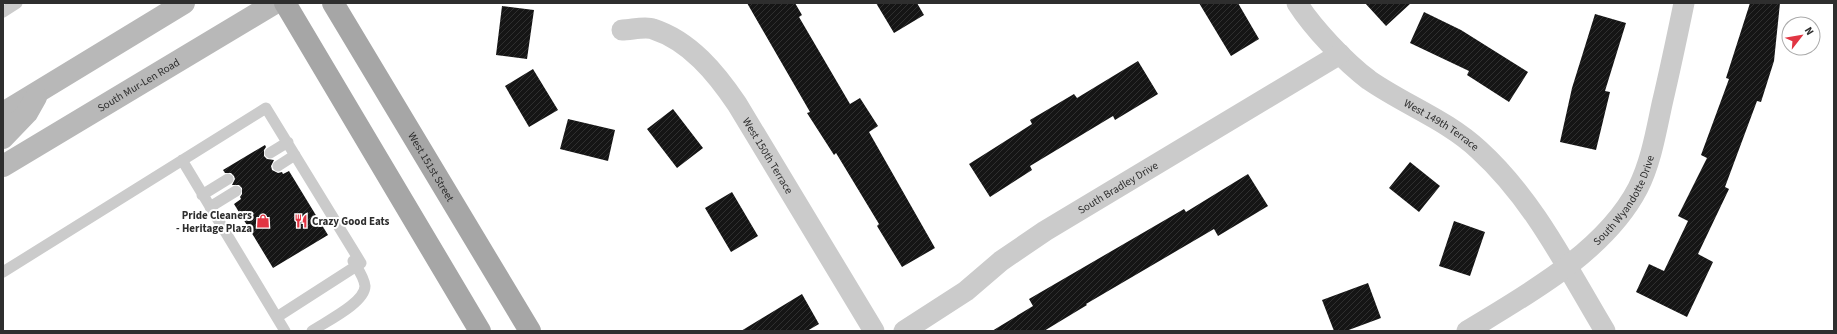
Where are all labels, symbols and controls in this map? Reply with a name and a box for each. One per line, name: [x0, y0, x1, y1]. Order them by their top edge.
north arrow: [1781, 16, 1821, 56]
text: N: [1801, 24, 1817, 38]
street label: South Mur-Len Road: [95, 55, 183, 116]
street label: West 149th Terrace: [1401, 96, 1482, 155]
street label: West 150th Terrace: [739, 115, 797, 197]
street label: West 151st Street: [404, 129, 458, 205]
street label: South Wyandotte Drive: [1590, 153, 1658, 249]
street label: South Bradley Drive: [1075, 158, 1161, 218]
place label: Pride Cleaners - Heritage Plaza: [176, 208, 252, 236]
shop icon: Pride Cleaners - Heritage Plaza: [255, 213, 271, 229]
restaurant icon: Crazy Good Eats: [293, 213, 309, 229]
place label: Crazy Good Eats: [312, 214, 390, 229]

